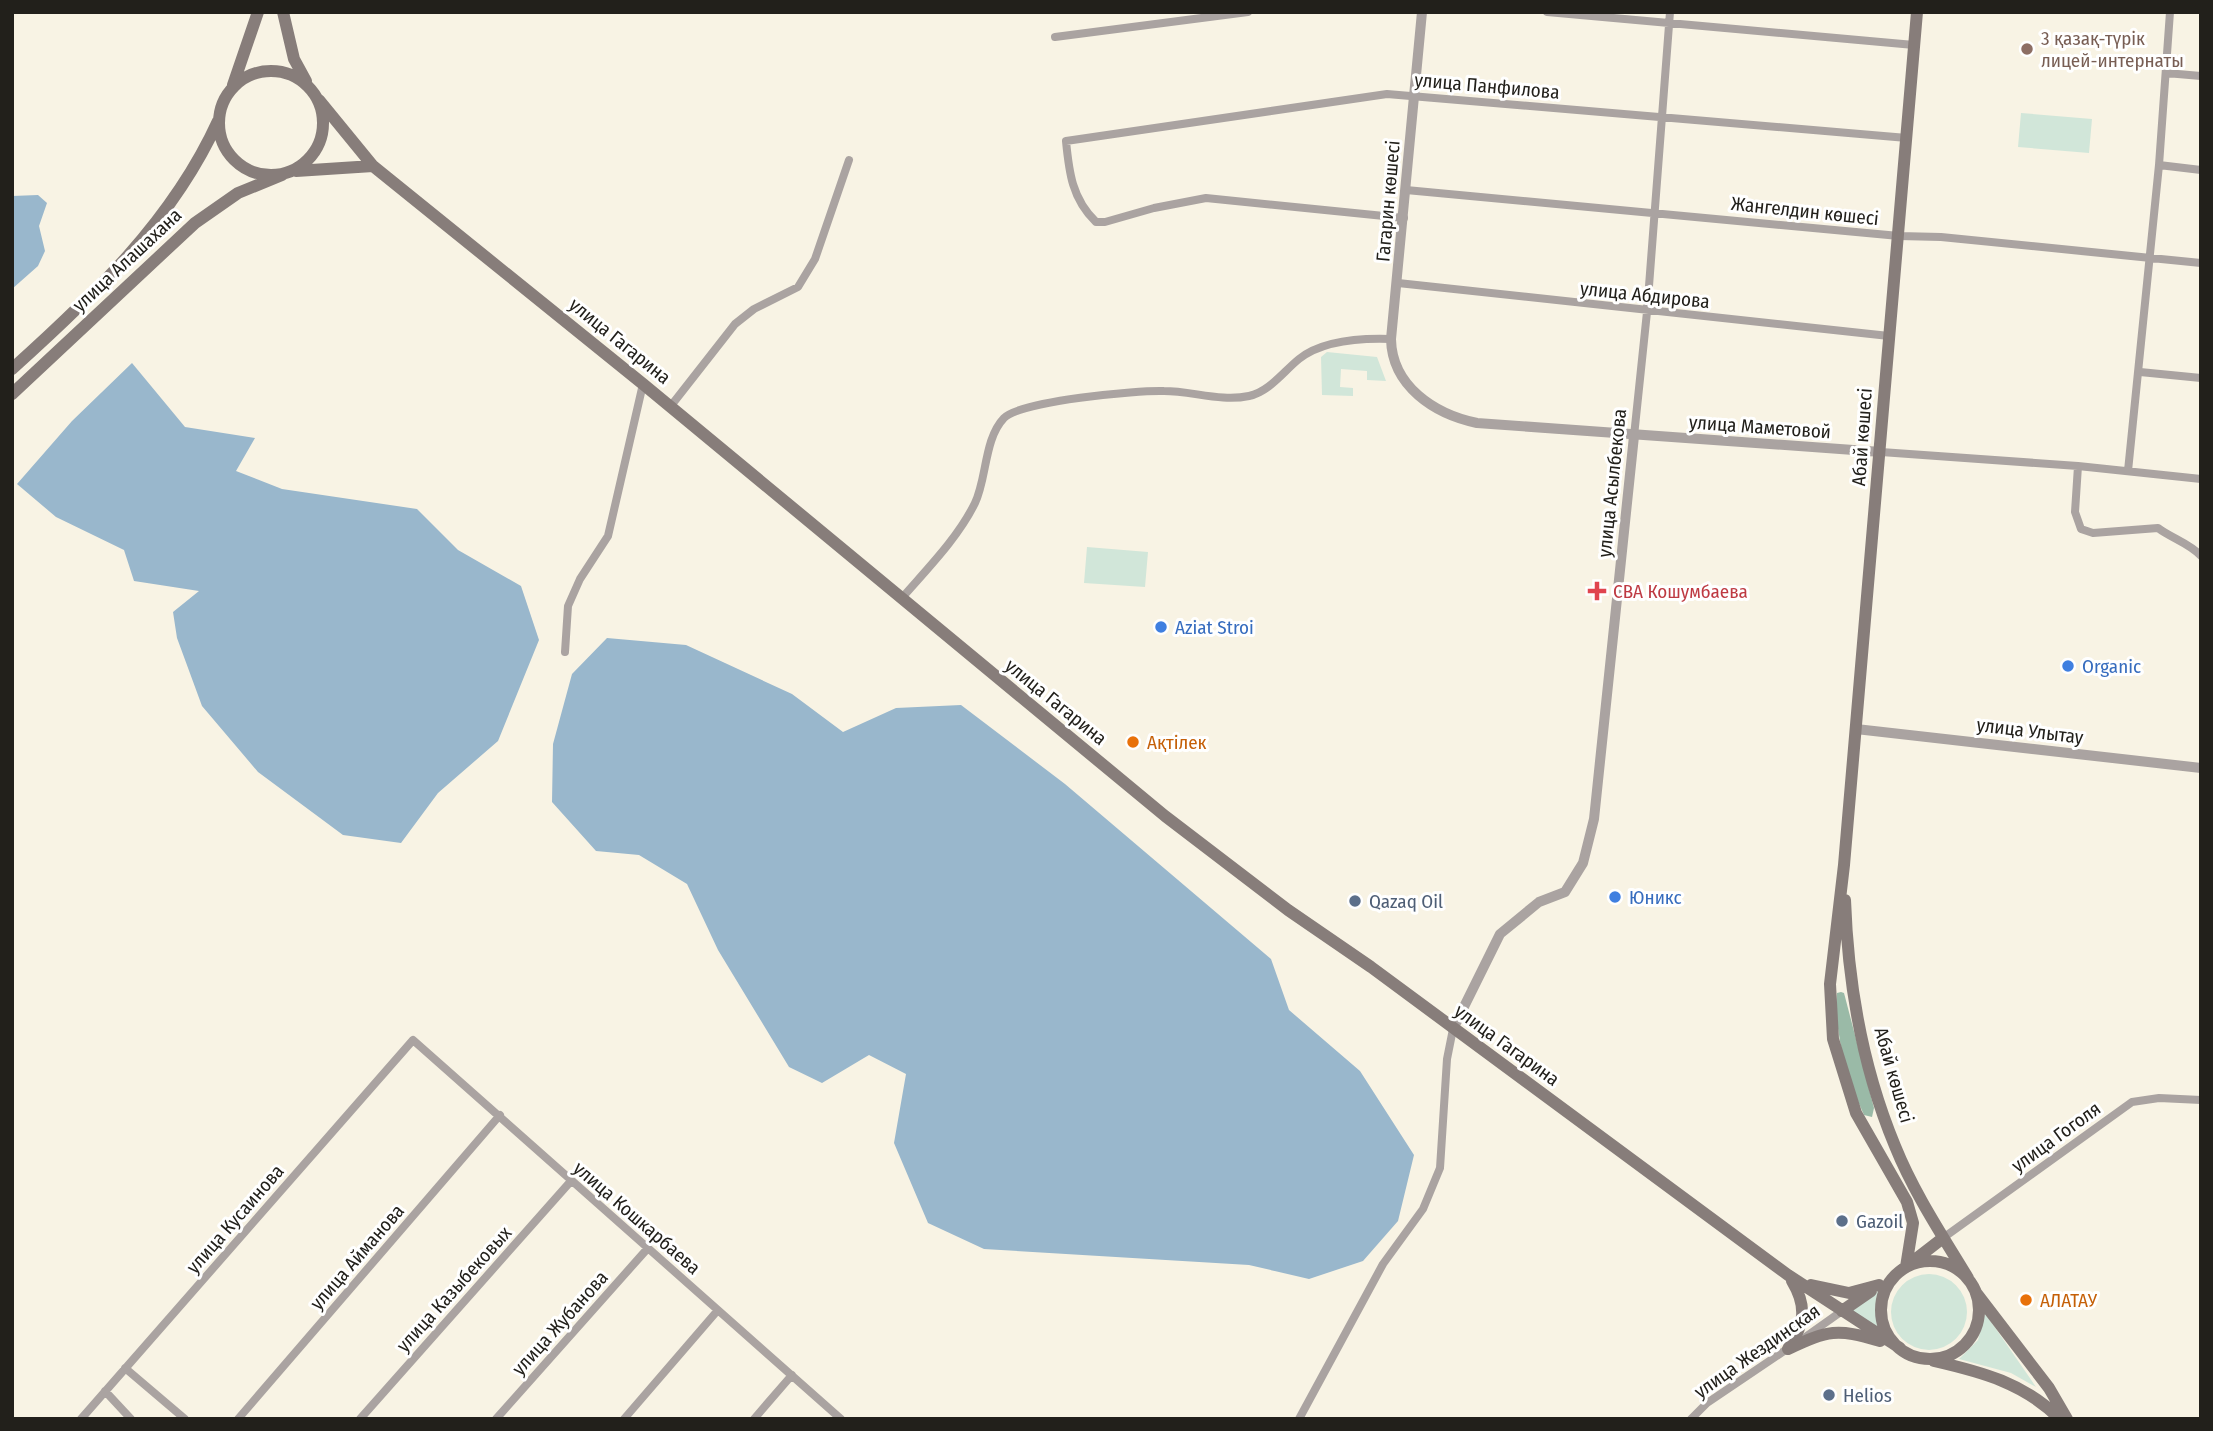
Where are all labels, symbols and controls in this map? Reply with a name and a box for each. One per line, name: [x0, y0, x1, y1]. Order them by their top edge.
place label: 3 қазақ-түрік лицей-интернаты: [2041, 27, 2184, 72]
marker: 3 қазақ-түрік лицей-интернаты: [2019, 41, 2035, 57]
street label: улица Панфилова: [1413, 68, 1561, 104]
street label: Гагарин көшесі: [1371, 139, 1405, 263]
street label: Жангелдин көшесі: [1730, 192, 1880, 230]
street label: улица Алашахана: [68, 204, 186, 316]
street label: улица Абдирова: [1579, 277, 1711, 313]
street label: улица Гагарина: [565, 293, 675, 389]
street label: Абай көшесі: [1847, 387, 1877, 487]
street label: улица Асылбекова: [1593, 408, 1631, 558]
street label: улица Маметовой: [1688, 411, 1832, 443]
place label: СВА Кошумбаева: [1613, 580, 1748, 603]
marker: СВА Кошумбаева: [1587, 581, 1607, 601]
place label: Aziat Stroi: [1175, 616, 1254, 639]
marker: Aziat Stroi: [1153, 619, 1169, 635]
street label: улица Гагарина: [1001, 654, 1111, 750]
place label: Organic: [2082, 655, 2141, 678]
marker: Organic: [2060, 658, 2076, 674]
street label: улица Улытау: [1975, 713, 2085, 749]
place label: Ақтілек: [1147, 731, 1207, 754]
marker: Ақтілек: [1125, 734, 1141, 750]
place label: Юникс: [1629, 886, 1682, 909]
marker: Юникс: [1607, 889, 1623, 905]
place label: Qazaq Oil: [1369, 890, 1443, 913]
marker: Qazaq Oil: [1347, 893, 1363, 909]
street label: улица Гагарина: [1450, 999, 1564, 1091]
street label: Абай көшесі: [1869, 1025, 1919, 1125]
street label: улица Гоголя: [2007, 1097, 2105, 1177]
street label: улица Кошкарбаева: [569, 1157, 705, 1279]
street label: улица Кусаинова: [181, 1160, 289, 1278]
street label: улица Айманова: [305, 1200, 409, 1314]
place label: Gazoil: [1856, 1210, 1903, 1233]
marker: Gazoil: [1834, 1213, 1850, 1229]
street label: улица Казыбековых: [392, 1221, 517, 1357]
street label: улица Жубанова: [507, 1266, 613, 1380]
place label: АЛАТАУ: [2040, 1289, 2098, 1312]
marker: АЛАТАУ: [2018, 1292, 2034, 1308]
street label: улица Жездинская: [1690, 1299, 1824, 1403]
place label: Helios: [1843, 1384, 1892, 1407]
marker: Helios: [1821, 1387, 1837, 1403]

